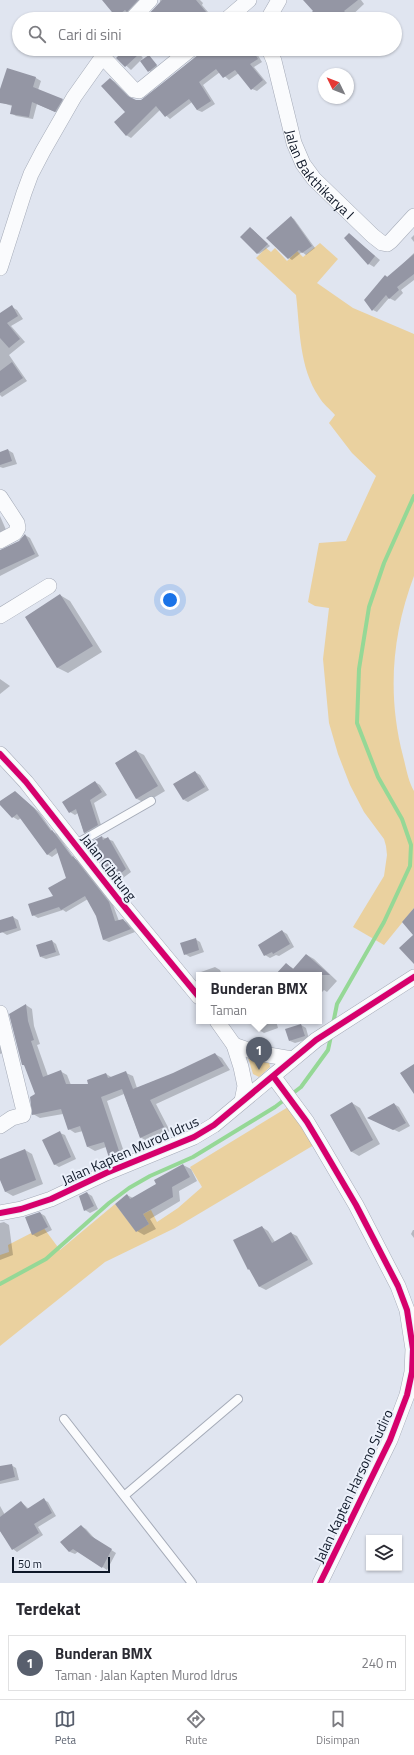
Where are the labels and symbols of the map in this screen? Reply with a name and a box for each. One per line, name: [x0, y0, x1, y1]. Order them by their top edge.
north arrow: [318, 68, 354, 104]
street label: Jalan Bakthikarya I: [281, 127, 360, 224]
your location: [160, 590, 180, 610]
street label: Jalan Cibitung: [76, 829, 142, 905]
pin: 1: [246, 1037, 272, 1070]
street label: Jalan Kapten Murod Idrus: [58, 1110, 202, 1190]
street label: Jalan Kapten Harsono Sudiro: [308, 1406, 398, 1566]
scale bar: [12, 1555, 110, 1574]

